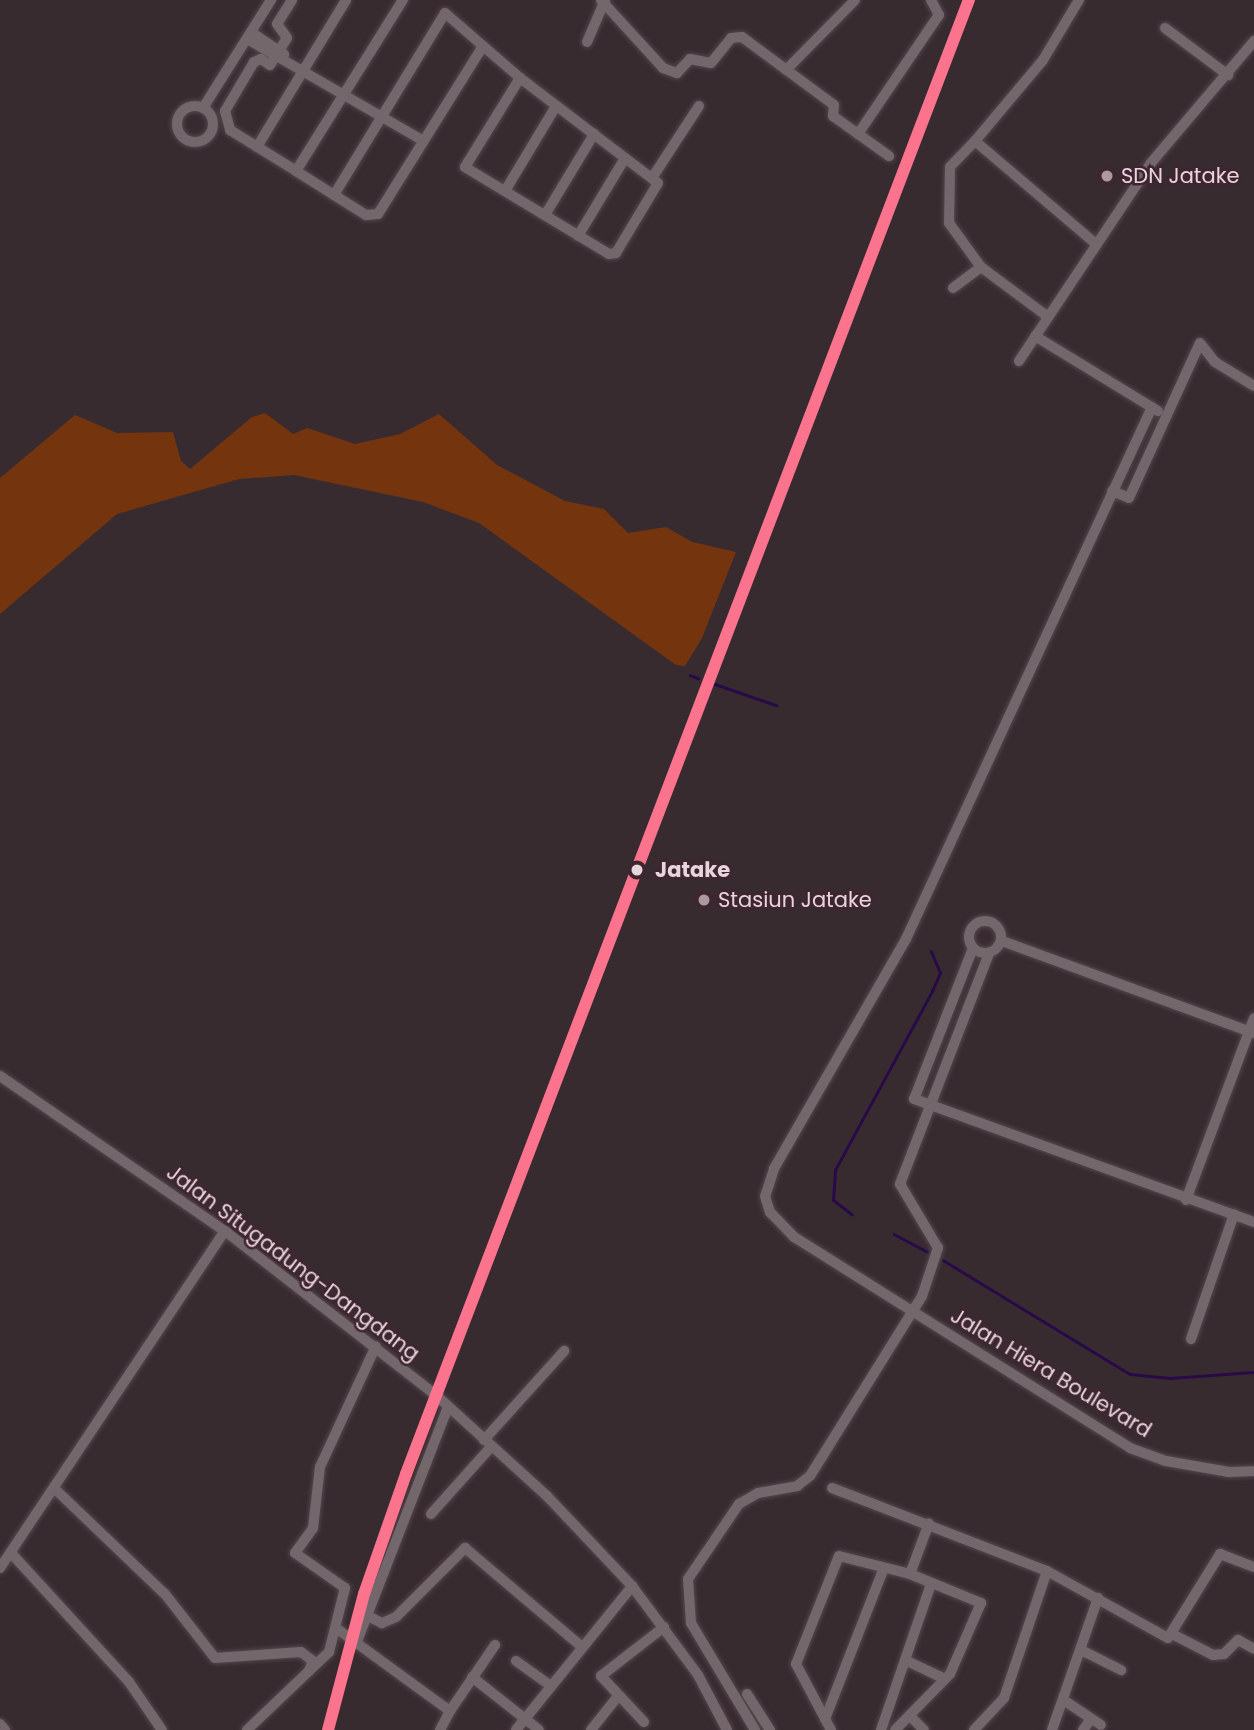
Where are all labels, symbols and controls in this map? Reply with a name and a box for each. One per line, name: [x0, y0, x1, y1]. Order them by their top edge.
place label: SDN Jatake: [1121, 163, 1240, 189]
marker: SDN Jatake: [1099, 168, 1115, 184]
place label: Jatake: [655, 857, 730, 883]
marker: Jatake: [625, 858, 649, 882]
place label: Stasiun Jatake: [718, 887, 872, 913]
marker: Stasiun Jatake: [696, 892, 712, 908]
street label: Jalan Situgadung-Dangdang: [162, 1160, 424, 1366]
street label: Jalan Hiera Boulevard: [946, 1303, 1156, 1443]

